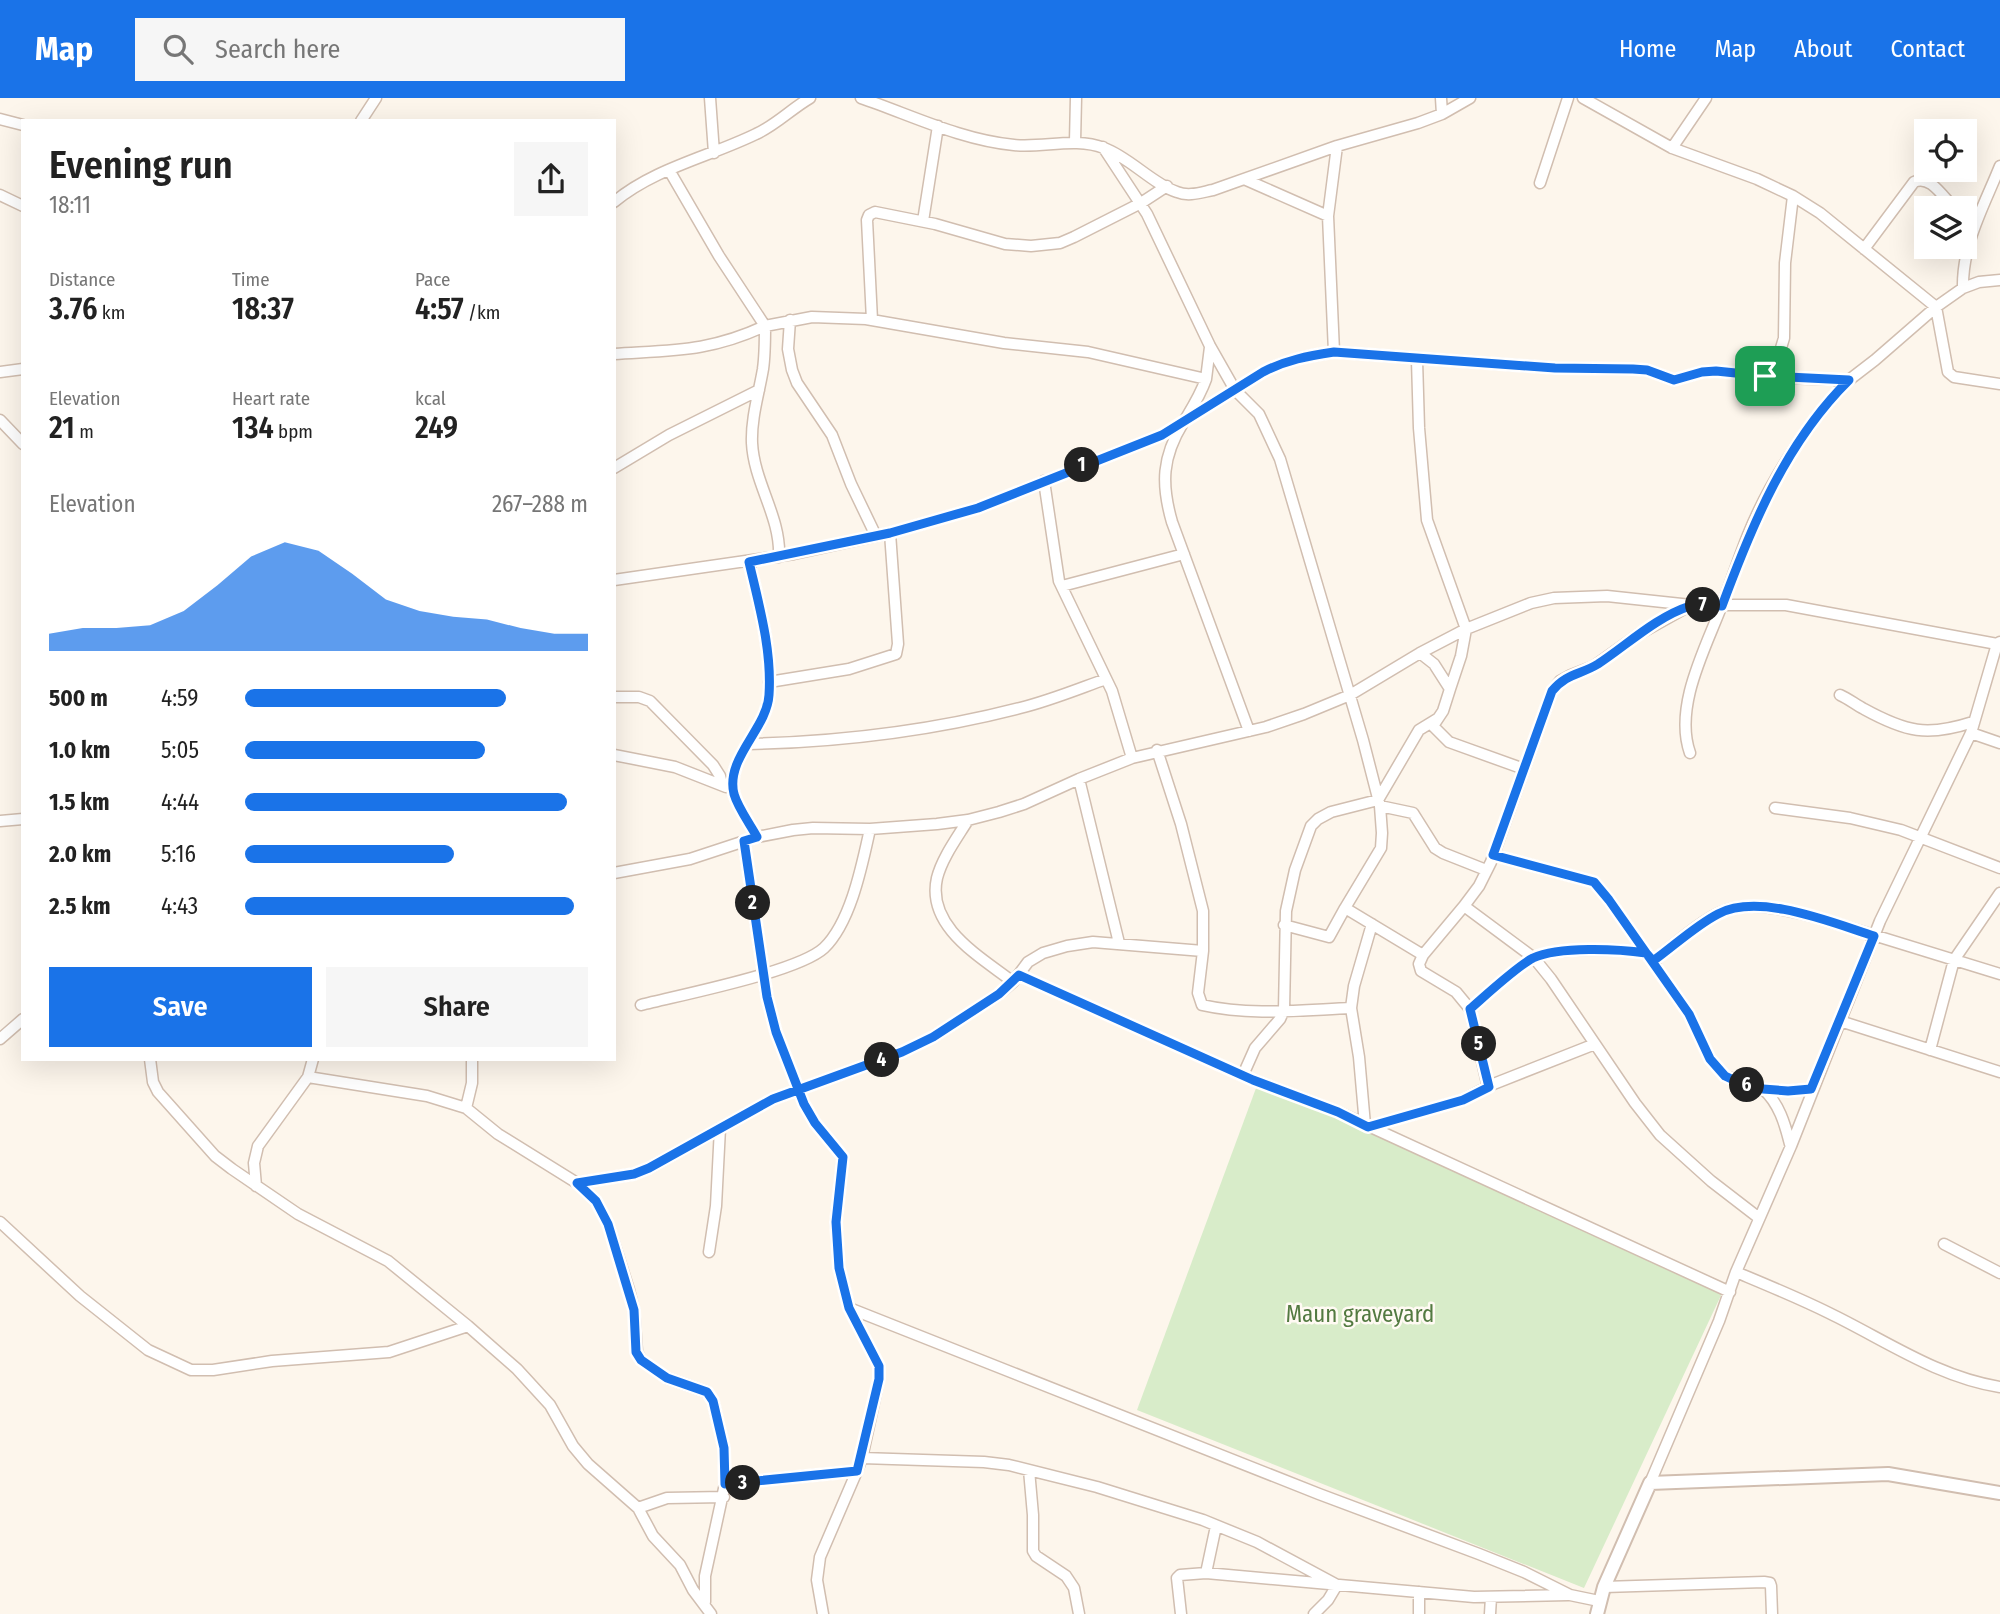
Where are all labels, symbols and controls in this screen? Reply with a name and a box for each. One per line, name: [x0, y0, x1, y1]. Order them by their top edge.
search box: [135, 18, 625, 81]
text: Map: [35, 29, 93, 69]
icon: search: [159, 30, 197, 68]
text: Search here: [215, 34, 340, 65]
text: Home: [1619, 35, 1676, 63]
text: Map: [1714, 35, 1756, 63]
text: About: [1794, 35, 1852, 63]
text: Contact: [1890, 35, 1965, 63]
map controls: [1914, 119, 1977, 259]
button: locate: [1914, 119, 1977, 182]
text: Evening run: [49, 142, 233, 188]
button: share: [514, 142, 588, 216]
text: 18:11: [49, 191, 91, 219]
button: layers: [1914, 196, 1977, 259]
text: Distance: [49, 268, 116, 291]
text: Time: [232, 268, 270, 291]
text: Pace: [415, 268, 450, 291]
text: 3.76: [49, 291, 97, 327]
text: 18:37: [232, 291, 294, 327]
text: 4:57: [415, 291, 464, 327]
text: km: [97, 301, 125, 324]
text: /km: [464, 301, 500, 324]
pin: [1735, 346, 1795, 406]
icon: arrive: [1746, 357, 1784, 395]
text: Elevation: [49, 387, 121, 410]
text: Heart rate: [232, 387, 310, 410]
text: kcal: [415, 387, 446, 410]
text: 21: [49, 410, 75, 446]
text: 134: [232, 410, 274, 446]
text: 249: [415, 410, 458, 446]
text: m: [75, 420, 94, 443]
text: bpm: [274, 420, 313, 443]
pin: 1: [1064, 448, 1100, 482]
text: 1: [1077, 453, 1086, 476]
text: Elevation: [49, 490, 136, 518]
text: 267–288 m: [492, 490, 588, 518]
pin: 7: [1686, 588, 1720, 622]
text: 7: [1698, 593, 1707, 616]
text: 500 m: [49, 684, 108, 712]
text: 4:59: [161, 684, 199, 712]
text: 1.0 km: [49, 736, 110, 764]
text: 5:05: [161, 736, 199, 764]
text: 1.5 km: [49, 788, 110, 816]
text: 4:44: [161, 788, 199, 816]
text: 2.0 km: [49, 840, 111, 868]
text: 5:16: [161, 840, 196, 868]
pin: 2: [736, 886, 770, 920]
text: 2: [748, 891, 757, 914]
text: 2.5 km: [49, 892, 110, 920]
text: 4:43: [161, 892, 198, 920]
button: Save: [49, 967, 312, 1047]
button: Share: [326, 967, 588, 1047]
pin: 5: [1462, 1026, 1496, 1062]
text: 5: [1474, 1032, 1483, 1055]
pin: 4: [864, 1042, 900, 1077]
text: 4: [877, 1048, 886, 1071]
pin: 6: [1730, 1068, 1764, 1102]
text: 6: [1742, 1073, 1751, 1096]
park label: Maun graveyard: [1286, 1300, 1434, 1328]
pin: 3: [726, 1466, 760, 1500]
text: 3: [738, 1471, 747, 1494]

